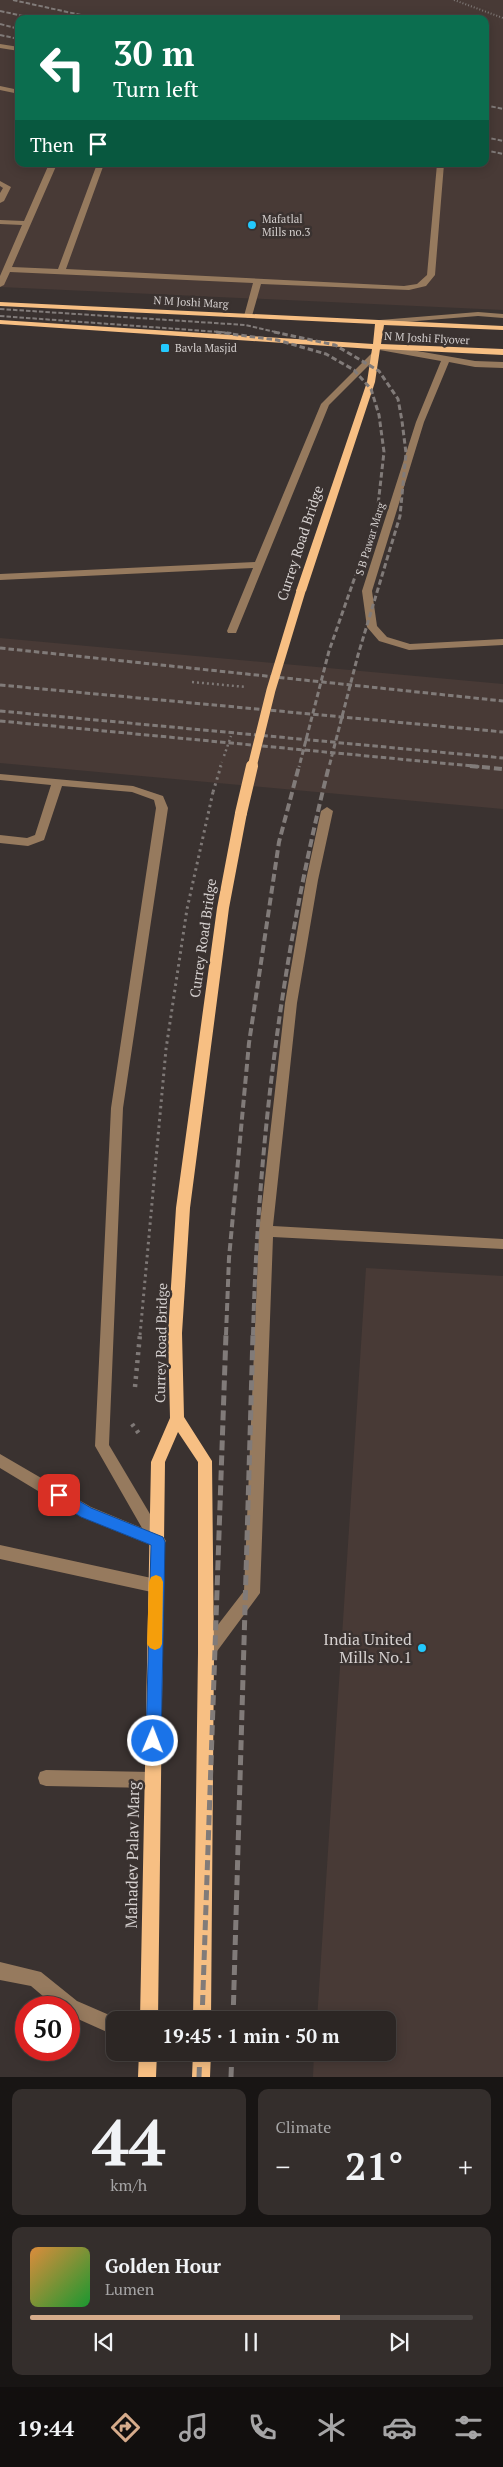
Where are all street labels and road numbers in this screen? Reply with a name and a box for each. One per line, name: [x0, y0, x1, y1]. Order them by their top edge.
street label: N M Joshi Marg: [153, 293, 229, 311]
street label: N M Joshi Flyover: [384, 329, 471, 347]
street label: Currey Road Bridge: [272, 483, 327, 603]
street label: S B Pawar Marg: [352, 501, 388, 577]
street label: Currey Road Bridge: [185, 877, 220, 999]
street label: Currey Road Bridge: [150, 1283, 171, 1403]
street label: Mahadev Palav Marg: [120, 1781, 144, 1929]

